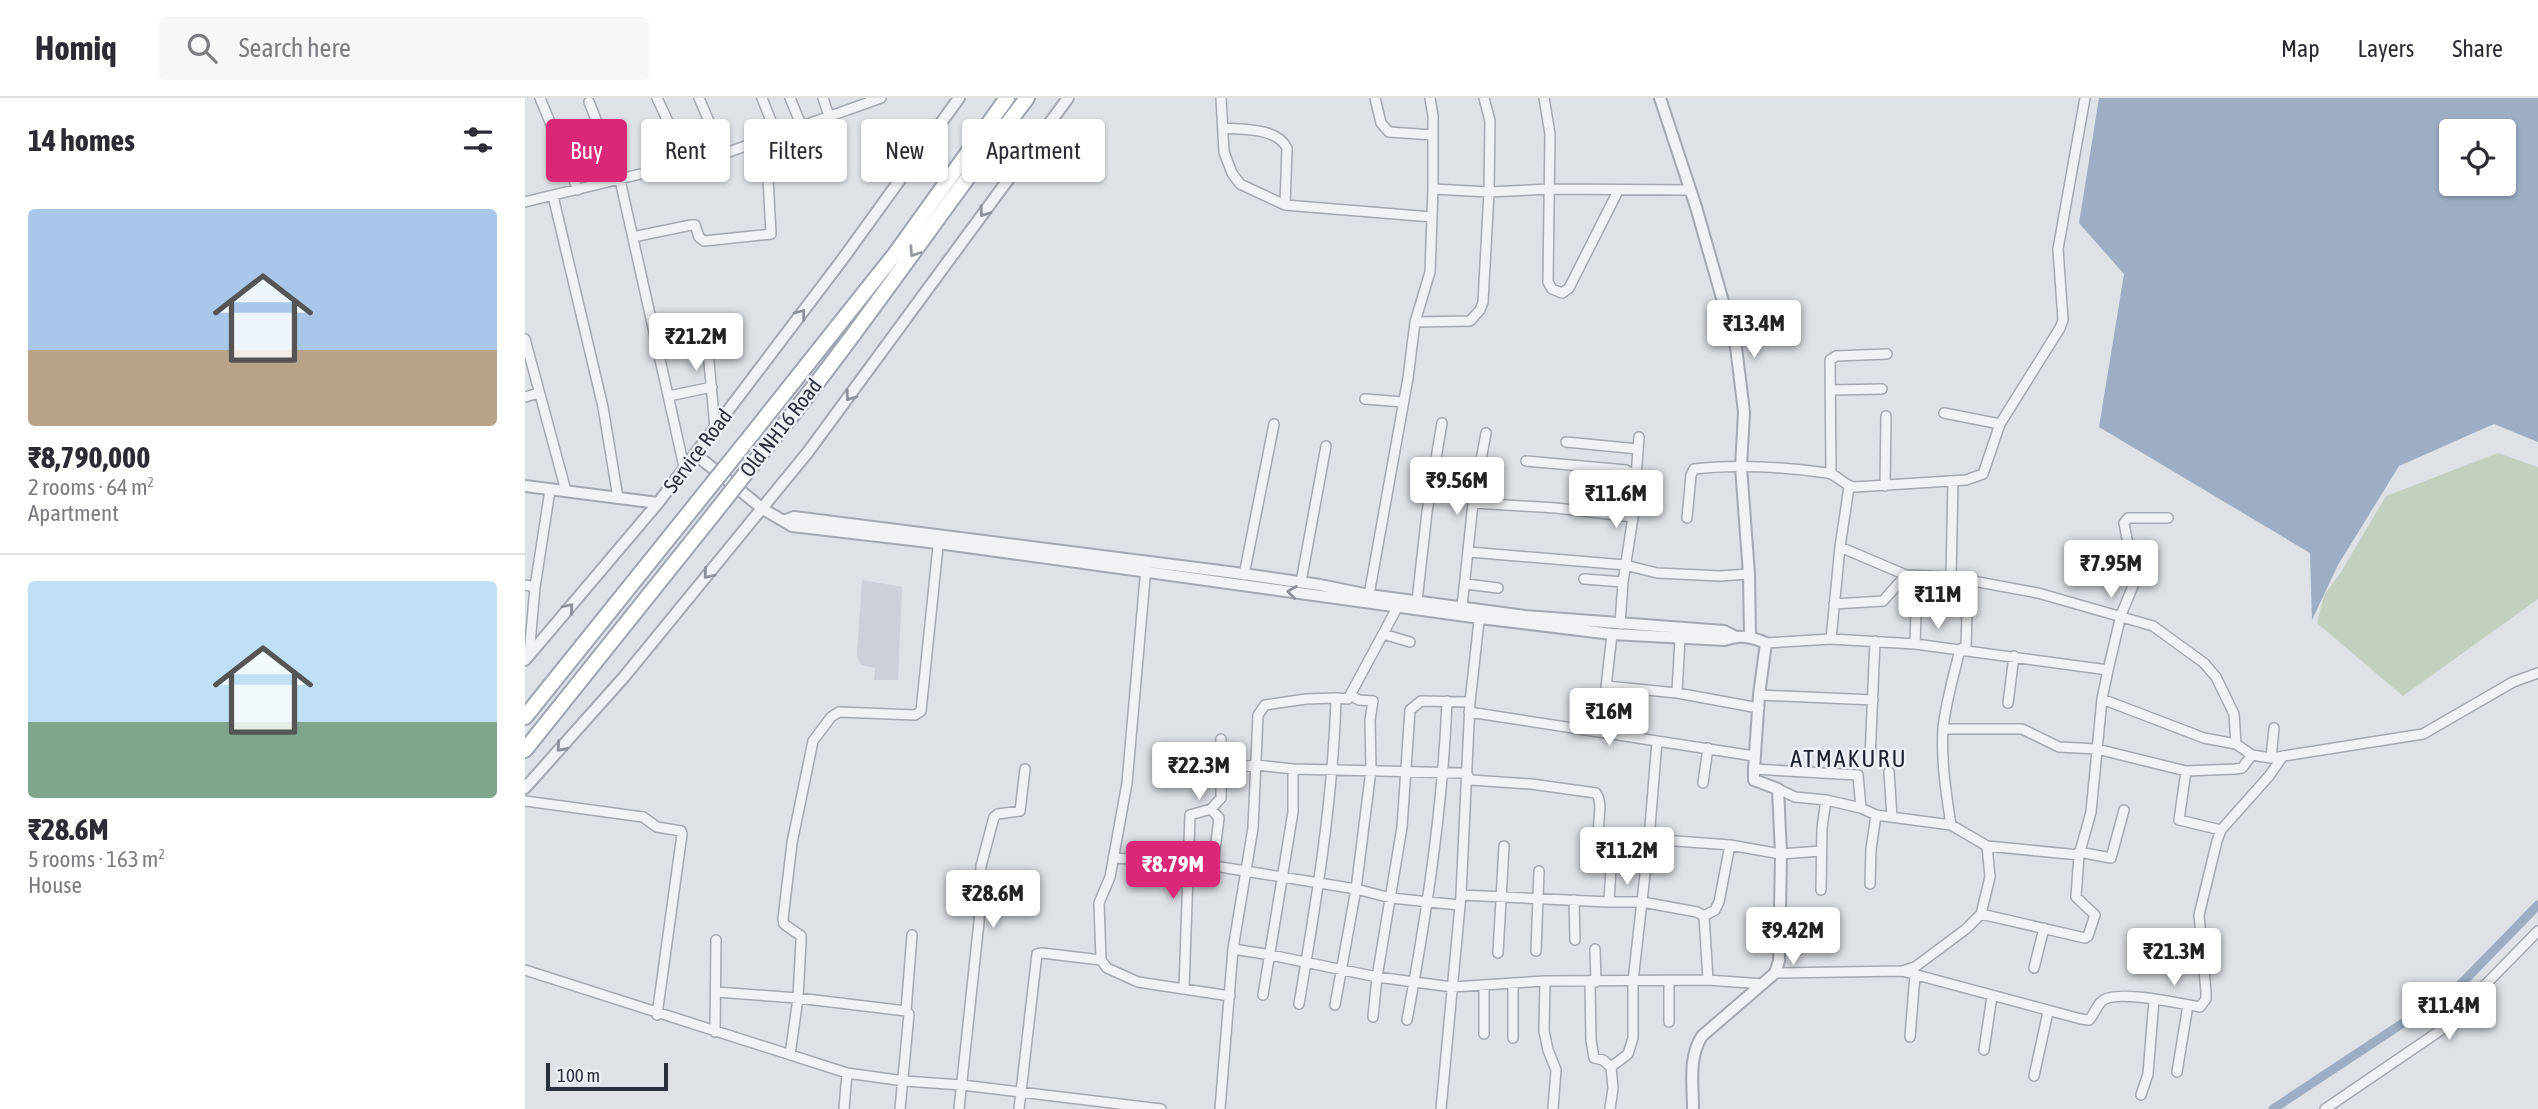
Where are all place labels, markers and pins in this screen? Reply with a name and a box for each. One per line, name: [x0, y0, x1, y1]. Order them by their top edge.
pin: ₹13.4M: [1697, 300, 1811, 360]
pin: ₹21.2M: [639, 314, 753, 373]
pin: ₹9.56M: [1400, 458, 1514, 517]
pin: ₹11.6M: [1559, 470, 1673, 530]
pin: ₹7.95M: [2054, 540, 2168, 600]
pin: ₹11M: [1897, 572, 1979, 631]
pin: ₹16M: [1568, 688, 1650, 748]
pin: ₹22.3M: [1142, 742, 1256, 802]
pin: ₹11.2M: [1570, 828, 1684, 887]
pin: ₹8.79M: [1116, 842, 1230, 901]
pin: ₹28.6M: [936, 870, 1050, 930]
pin: ₹9.42M: [1736, 908, 1850, 967]
pin: ₹21.3M: [2117, 928, 2231, 988]
pin: ₹11.4M: [2392, 982, 2506, 1042]

